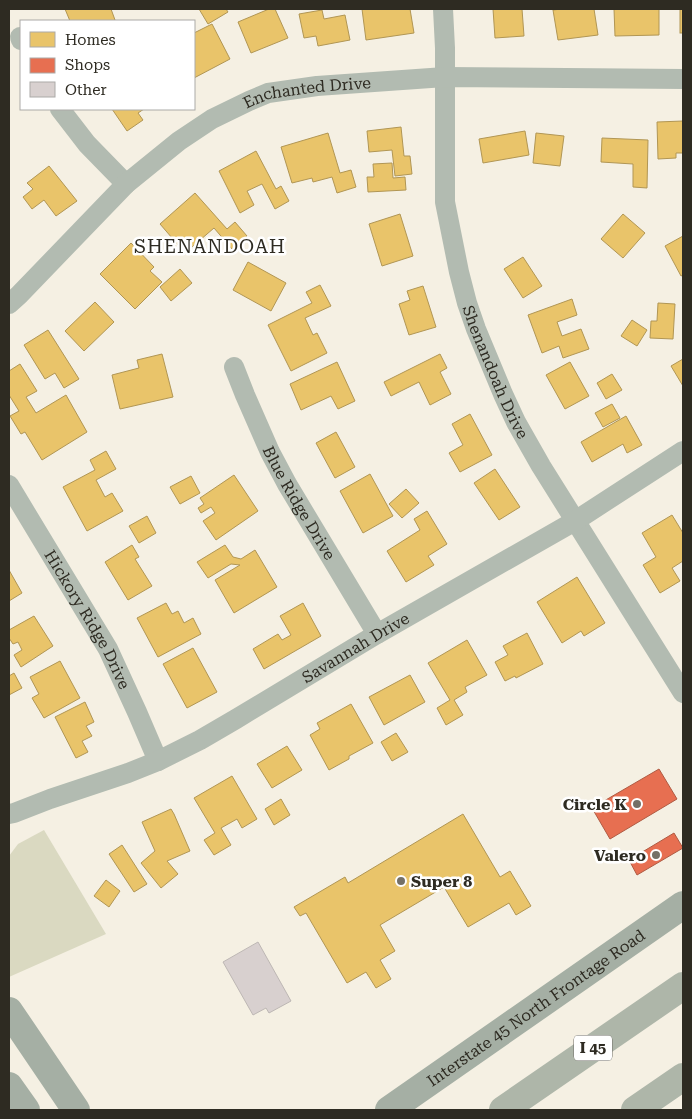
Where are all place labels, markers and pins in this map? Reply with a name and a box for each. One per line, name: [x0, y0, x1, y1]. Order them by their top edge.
place label: Circle K: [563, 795, 627, 814]
marker: Circle K: [631, 798, 643, 810]
place label: Valero: [594, 846, 646, 865]
marker: Valero: [650, 849, 662, 861]
place label: Super 8: [411, 872, 472, 891]
marker: Super 8: [395, 875, 407, 887]

